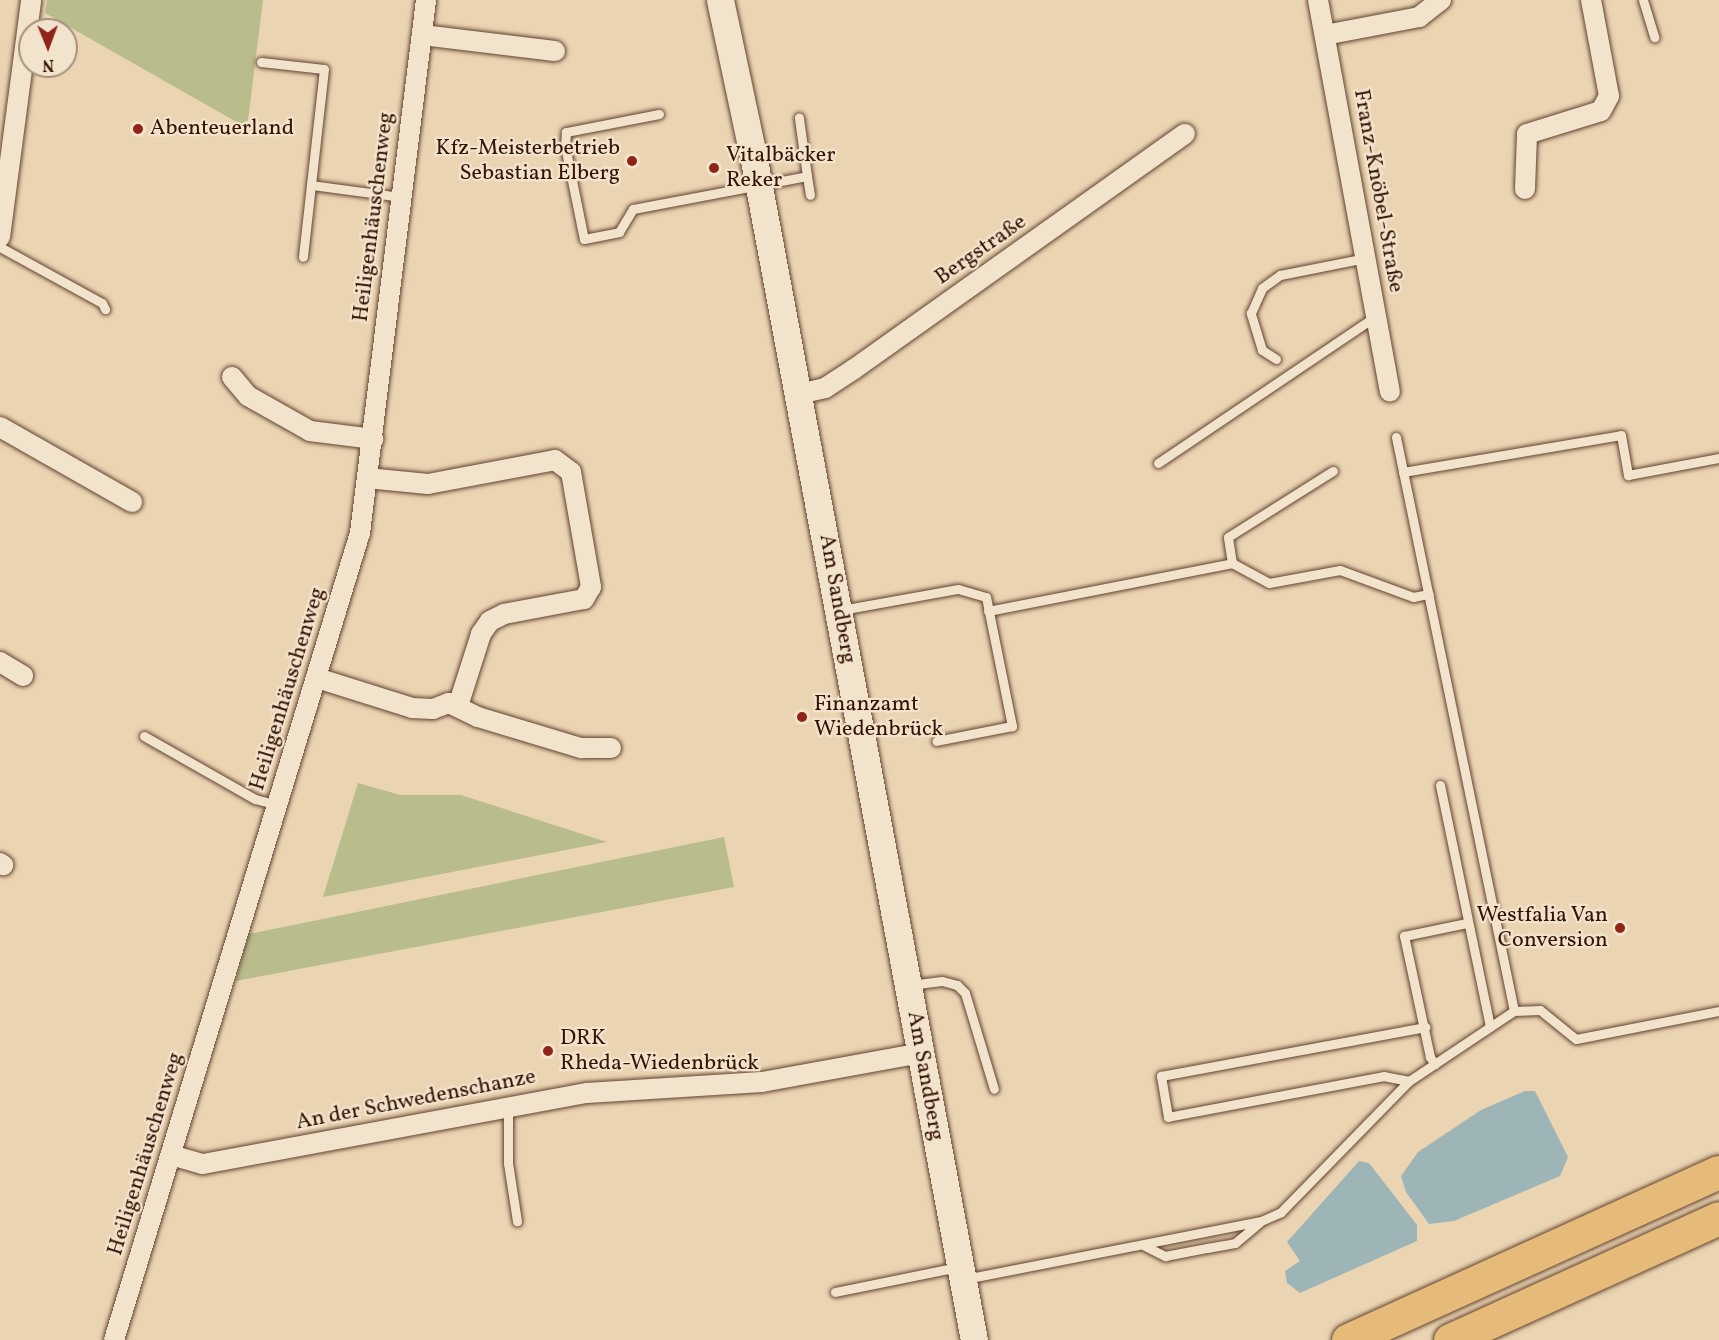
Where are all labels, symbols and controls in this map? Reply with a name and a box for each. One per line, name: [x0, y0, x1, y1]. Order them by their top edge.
north arrow: [18, 18, 78, 78]
text: N: [42, 53, 54, 75]
street label: Franz-Knöbel-Straße: [1347, 87, 1409, 295]
street label: Heiligenhäuschenweg: [348, 111, 400, 323]
place label: Abenteuerland: [150, 116, 294, 142]
marker: Abenteuerland: [131, 122, 145, 136]
place label: Kfz-Meisterbetrieb Sebastian Elberg: [436, 135, 620, 186]
place label: Vitalbäcker Reker: [726, 142, 835, 194]
marker: Kfz-Meisterbetrieb Sebastian Elberg: [625, 154, 639, 168]
marker: Vitalbäcker Reker: [707, 161, 721, 175]
street label: Bergstraße: [930, 209, 1032, 291]
street label: Am Sandberg: [813, 532, 861, 666]
street label: Heiligenhäuschenweg: [245, 584, 331, 794]
place label: Finanzamt Wiedenbrück: [814, 691, 943, 742]
marker: Finanzamt Wiedenbrück: [795, 710, 809, 724]
place label: Westfalia Van Conversion: [1476, 902, 1608, 954]
marker: Westfalia Van Conversion: [1613, 921, 1627, 935]
street label: Am Sandberg: [901, 1009, 949, 1143]
place label: DRK Rheda-Wiedenbrück: [560, 1025, 759, 1076]
marker: DRK Rheda-Wiedenbrück: [541, 1044, 555, 1058]
street label: Heiligenhäuschenweg: [103, 1049, 189, 1259]
street label: An der Schwedenschanze: [294, 1064, 538, 1136]

